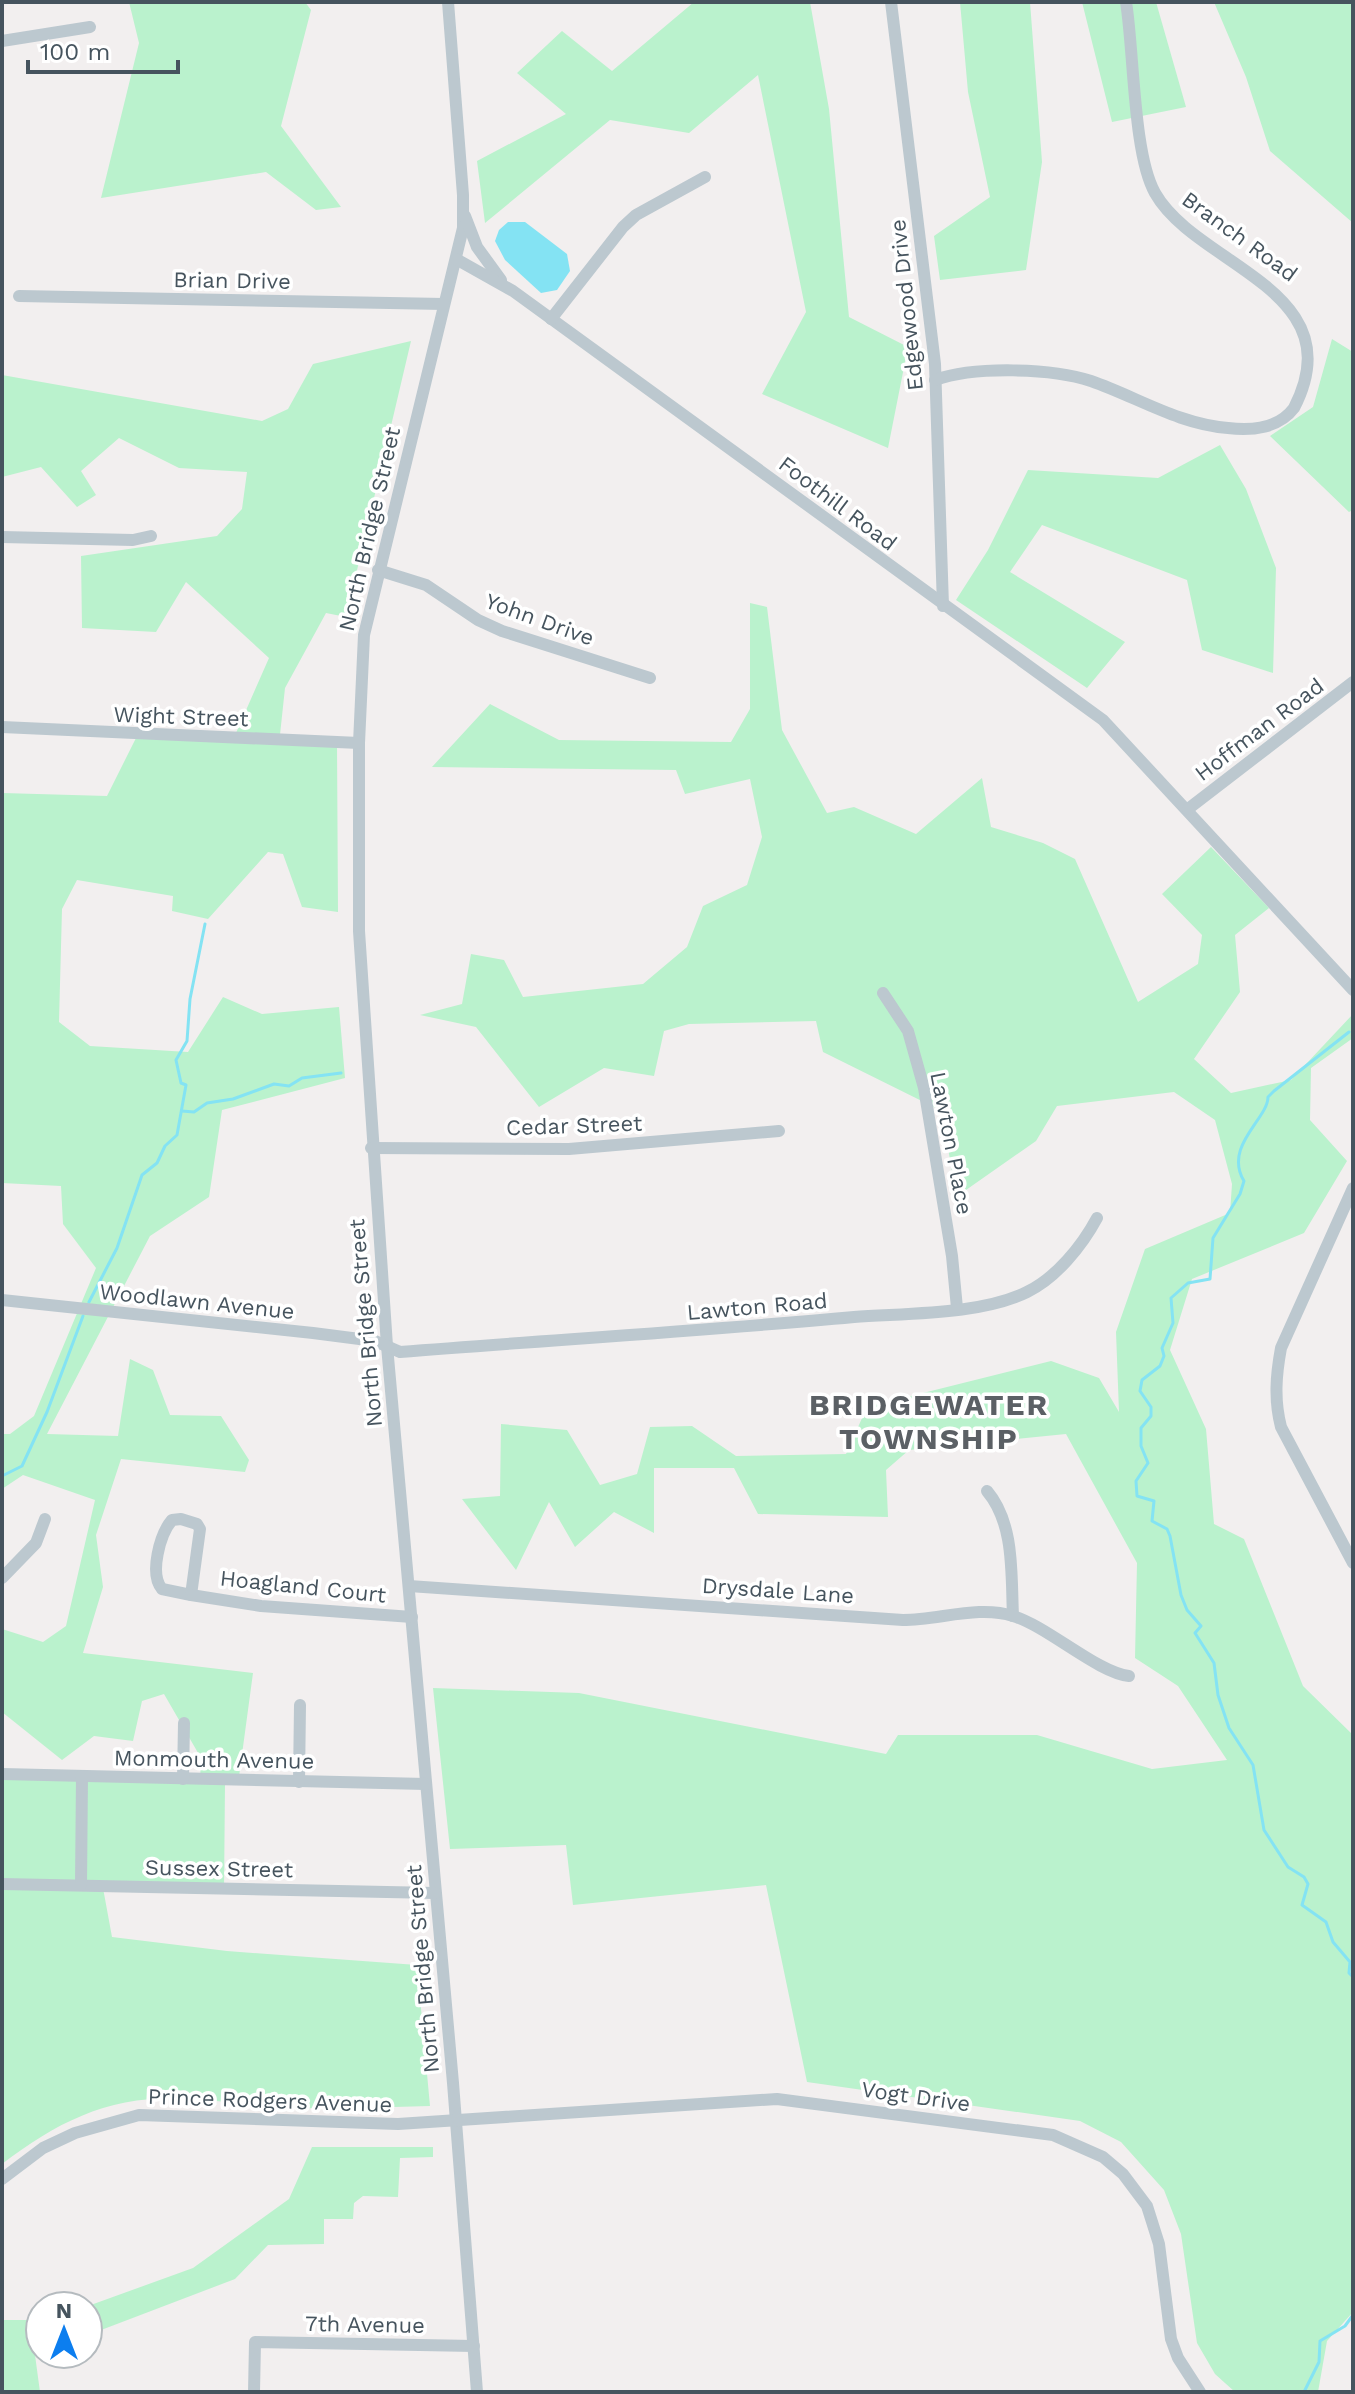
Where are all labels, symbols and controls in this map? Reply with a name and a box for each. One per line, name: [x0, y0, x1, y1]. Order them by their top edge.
scale bar: [28, 24, 178, 74]
text: 100 m: [40, 38, 110, 66]
street label: Branch Road: [1177, 186, 1302, 287]
street label: Edgewood Drive: [885, 218, 928, 392]
street label: Brian Drive: [173, 267, 291, 294]
street label: North Bridge Street: [334, 425, 405, 634]
street label: Foothill Road: [774, 451, 902, 556]
street label: Yohn Drive: [482, 588, 598, 651]
street label: Hoffman Road: [1190, 673, 1329, 786]
street label: Wight Street: [113, 702, 249, 731]
street label: Lawton Place: [925, 1070, 978, 1217]
street label: Cedar Street: [506, 1111, 643, 1140]
street label: North Bridge Street: [344, 1218, 387, 1428]
street label: Woodlawn Avenue: [98, 1279, 296, 1324]
street label: Lawton Road: [686, 1288, 828, 1325]
district label: BRIDGEWATER TOWNSHIP: [809, 1387, 1049, 1456]
street label: Hoagland Court: [219, 1565, 387, 1608]
street label: Drysdale Lane: [701, 1573, 855, 1608]
street label: Monmouth Avenue: [114, 1745, 314, 1774]
street label: Sussex Street: [145, 1855, 293, 1882]
street label: North Bridge Street: [401, 1864, 444, 2074]
street label: Vogt Drive: [860, 2076, 972, 2116]
street label: Prince Rodgers Avenue: [147, 2084, 393, 2117]
north arrow: [24, 2290, 104, 2370]
text: N: [56, 2298, 72, 2323]
street label: 7th Avenue: [305, 2311, 425, 2338]

